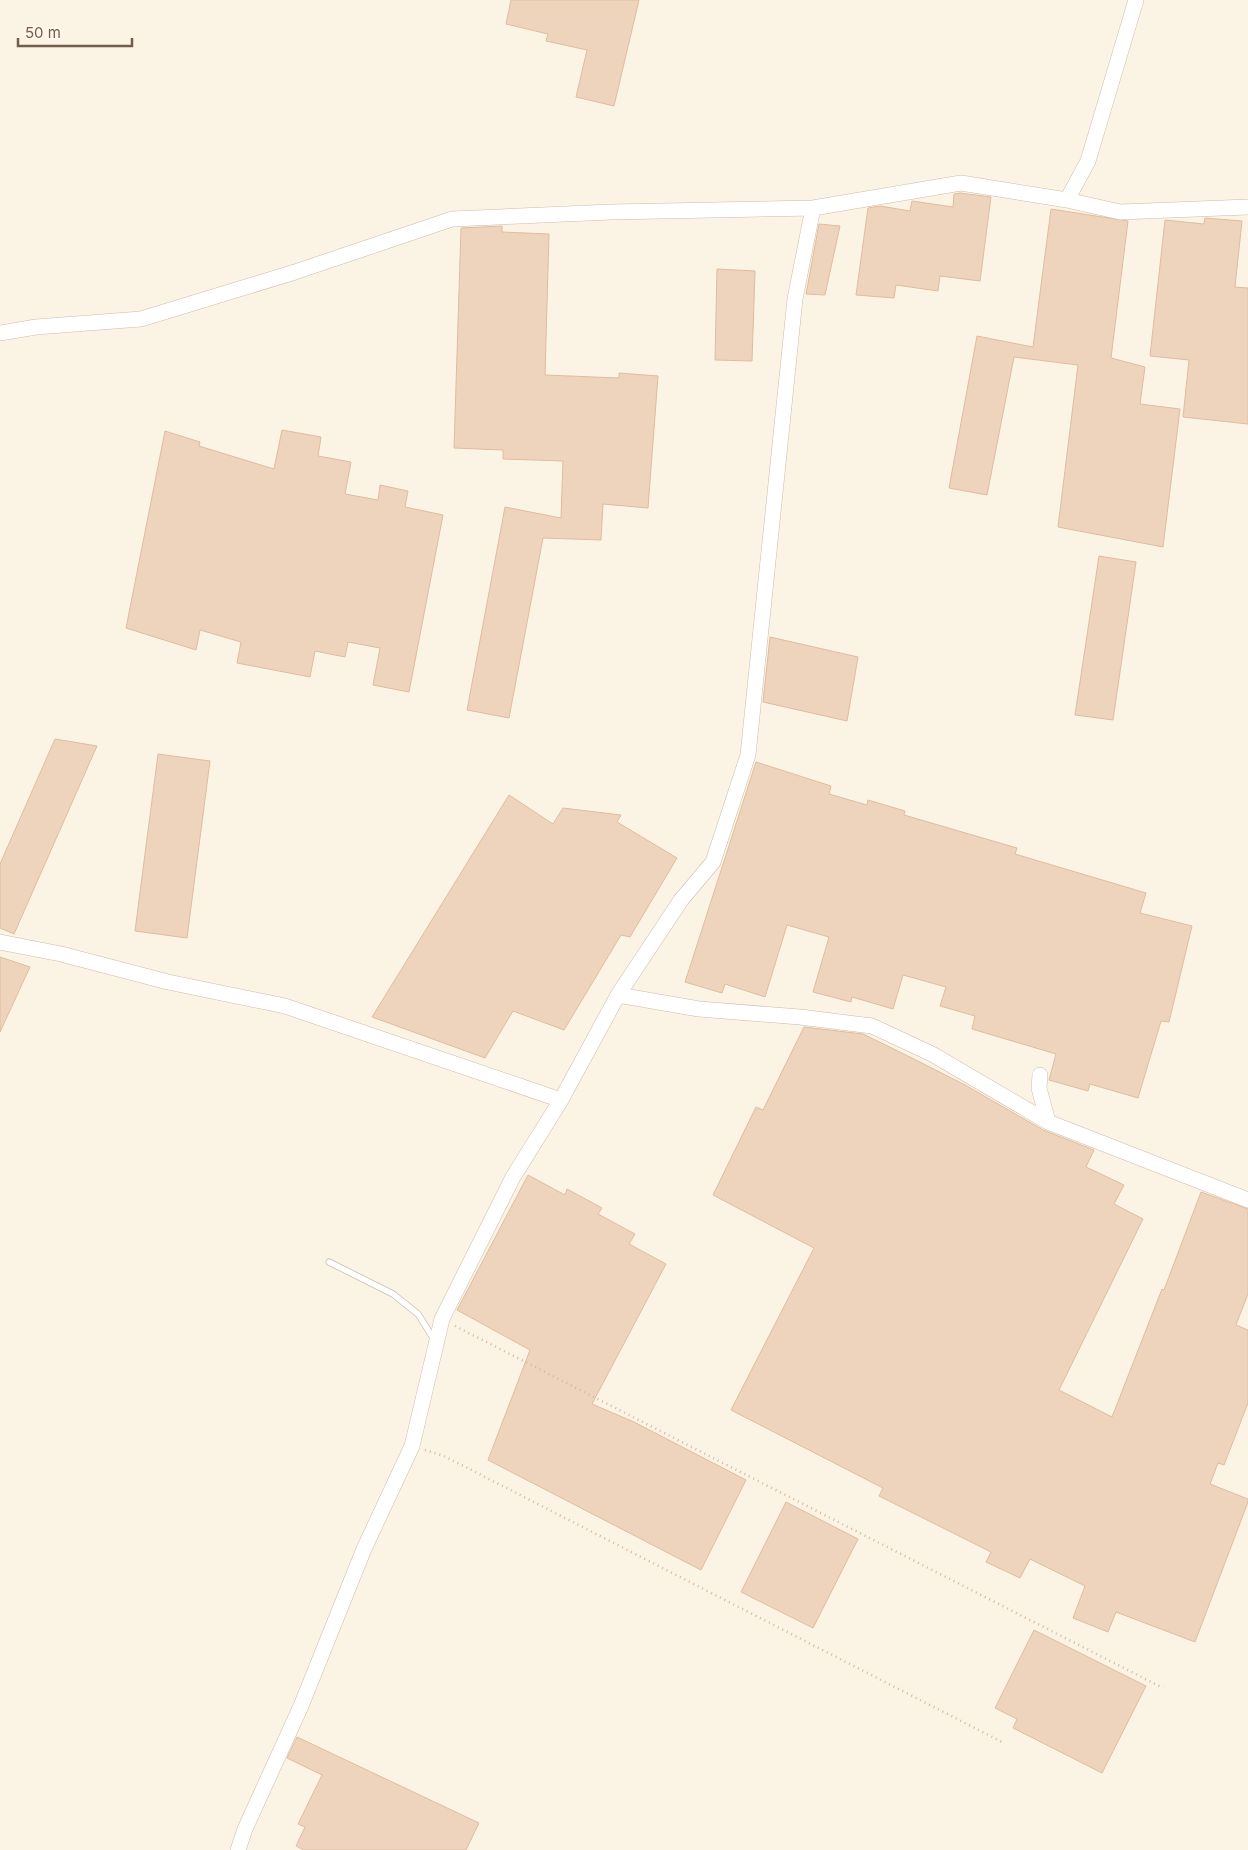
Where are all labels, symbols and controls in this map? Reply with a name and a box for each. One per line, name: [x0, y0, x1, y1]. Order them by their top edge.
scale bar: [18, 15, 131, 47]
text: 50 m: [25, 23, 61, 42]

